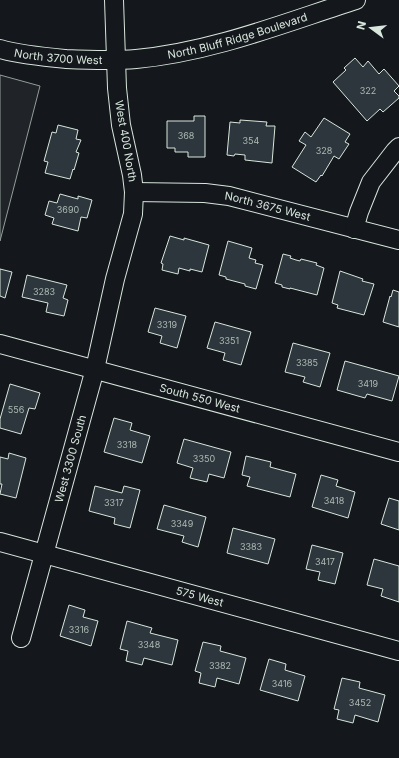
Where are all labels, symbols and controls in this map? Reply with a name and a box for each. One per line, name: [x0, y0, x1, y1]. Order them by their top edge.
north arrow: [351, 8, 391, 48]
street label: North Bluff Ridge Boulevard: [166, 10, 309, 62]
text: N: [353, 20, 369, 31]
street label: North 3700 West: [13, 46, 103, 67]
house number: 322: [360, 85, 376, 96]
street label: West 400 North: [112, 99, 140, 183]
house number: 368: [178, 130, 195, 141]
house number: 354: [243, 135, 260, 146]
house number: 328: [316, 145, 333, 156]
street label: North 3675 West: [224, 189, 312, 224]
house number: 3690: [57, 204, 80, 215]
house number: 3283: [33, 286, 56, 297]
house number: 3319: [157, 319, 178, 330]
house number: 3351: [219, 335, 239, 346]
house number: 3385: [296, 357, 318, 368]
house number: 3419: [358, 378, 379, 389]
street label: South 550 West: [158, 380, 242, 416]
house number: 556: [8, 404, 25, 415]
street label: West 3300 South: [52, 413, 89, 504]
house number: 3318: [117, 439, 138, 450]
house number: 3350: [193, 453, 215, 464]
house number: 3418: [324, 495, 345, 506]
house number: 3317: [104, 497, 124, 508]
house number: 3349: [171, 518, 194, 529]
house number: 3383: [240, 541, 263, 552]
house number: 3417: [315, 556, 335, 567]
street label: 575 West: [174, 583, 225, 610]
house number: 3316: [69, 624, 90, 635]
house number: 3348: [138, 639, 161, 650]
house number: 3382: [209, 660, 231, 671]
house number: 3416: [272, 678, 293, 689]
house number: 3452: [349, 697, 371, 708]

